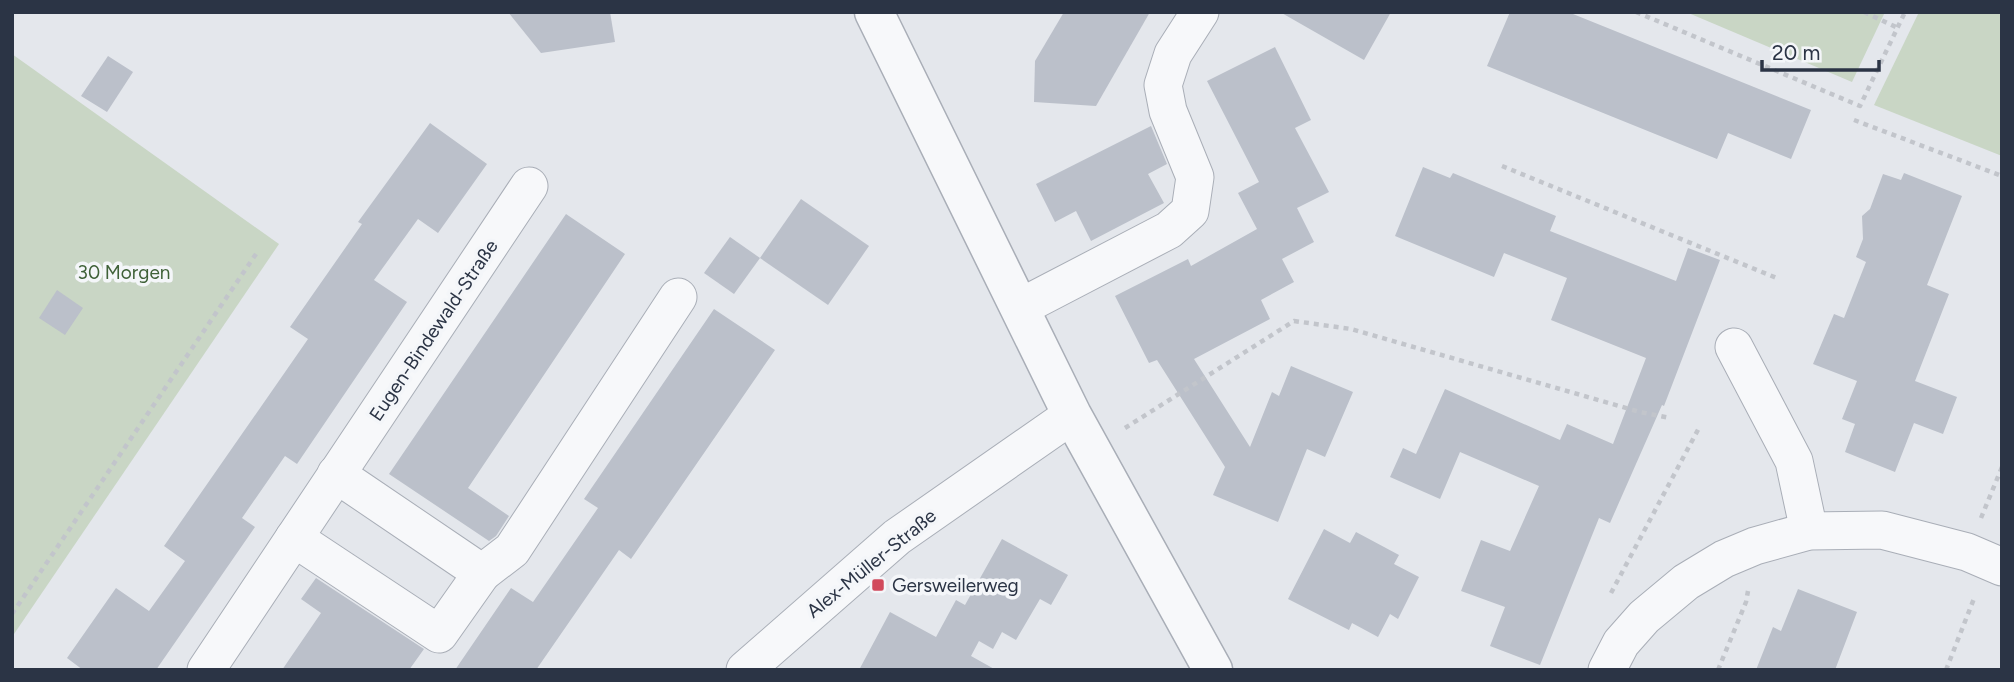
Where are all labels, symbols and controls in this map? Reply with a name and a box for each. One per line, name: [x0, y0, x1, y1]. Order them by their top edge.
scale bar: [1762, 28, 1879, 72]
text: 20 m: [1772, 40, 1820, 65]
street label: Eugen-Bindewald-Straße: [364, 235, 503, 425]
park label: 30 Morgen: [78, 261, 170, 284]
street label: Alex-Müller-Straße: [802, 504, 941, 623]
place label: Gersweilerweg: [892, 574, 1019, 597]
marker: Gersweilerweg: [870, 577, 886, 593]

